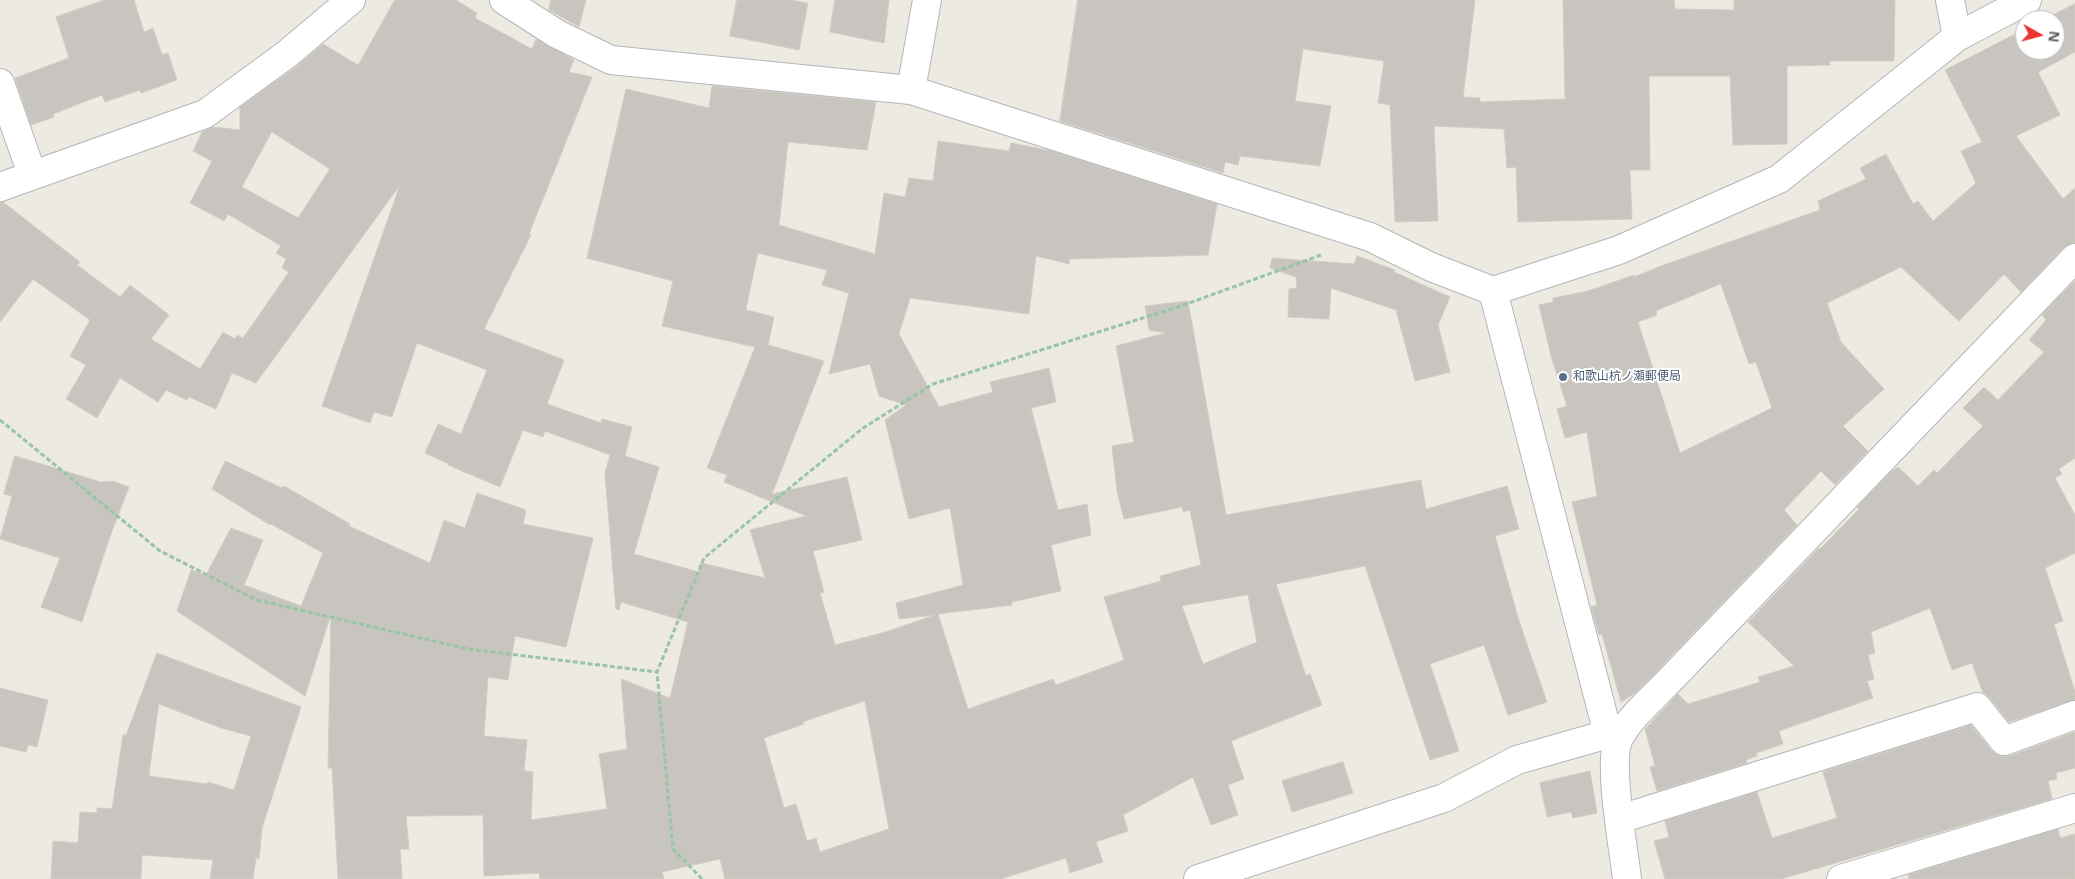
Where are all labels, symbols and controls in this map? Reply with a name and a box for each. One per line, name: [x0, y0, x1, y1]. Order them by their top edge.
north arrow: [2015, 10, 2065, 60]
text: N: [2044, 30, 2065, 44]
place label: 和歌山杭ノ瀬郵便局: [1573, 370, 1681, 384]
marker: 和歌山杭ノ瀬郵便局: [1557, 371, 1569, 383]

